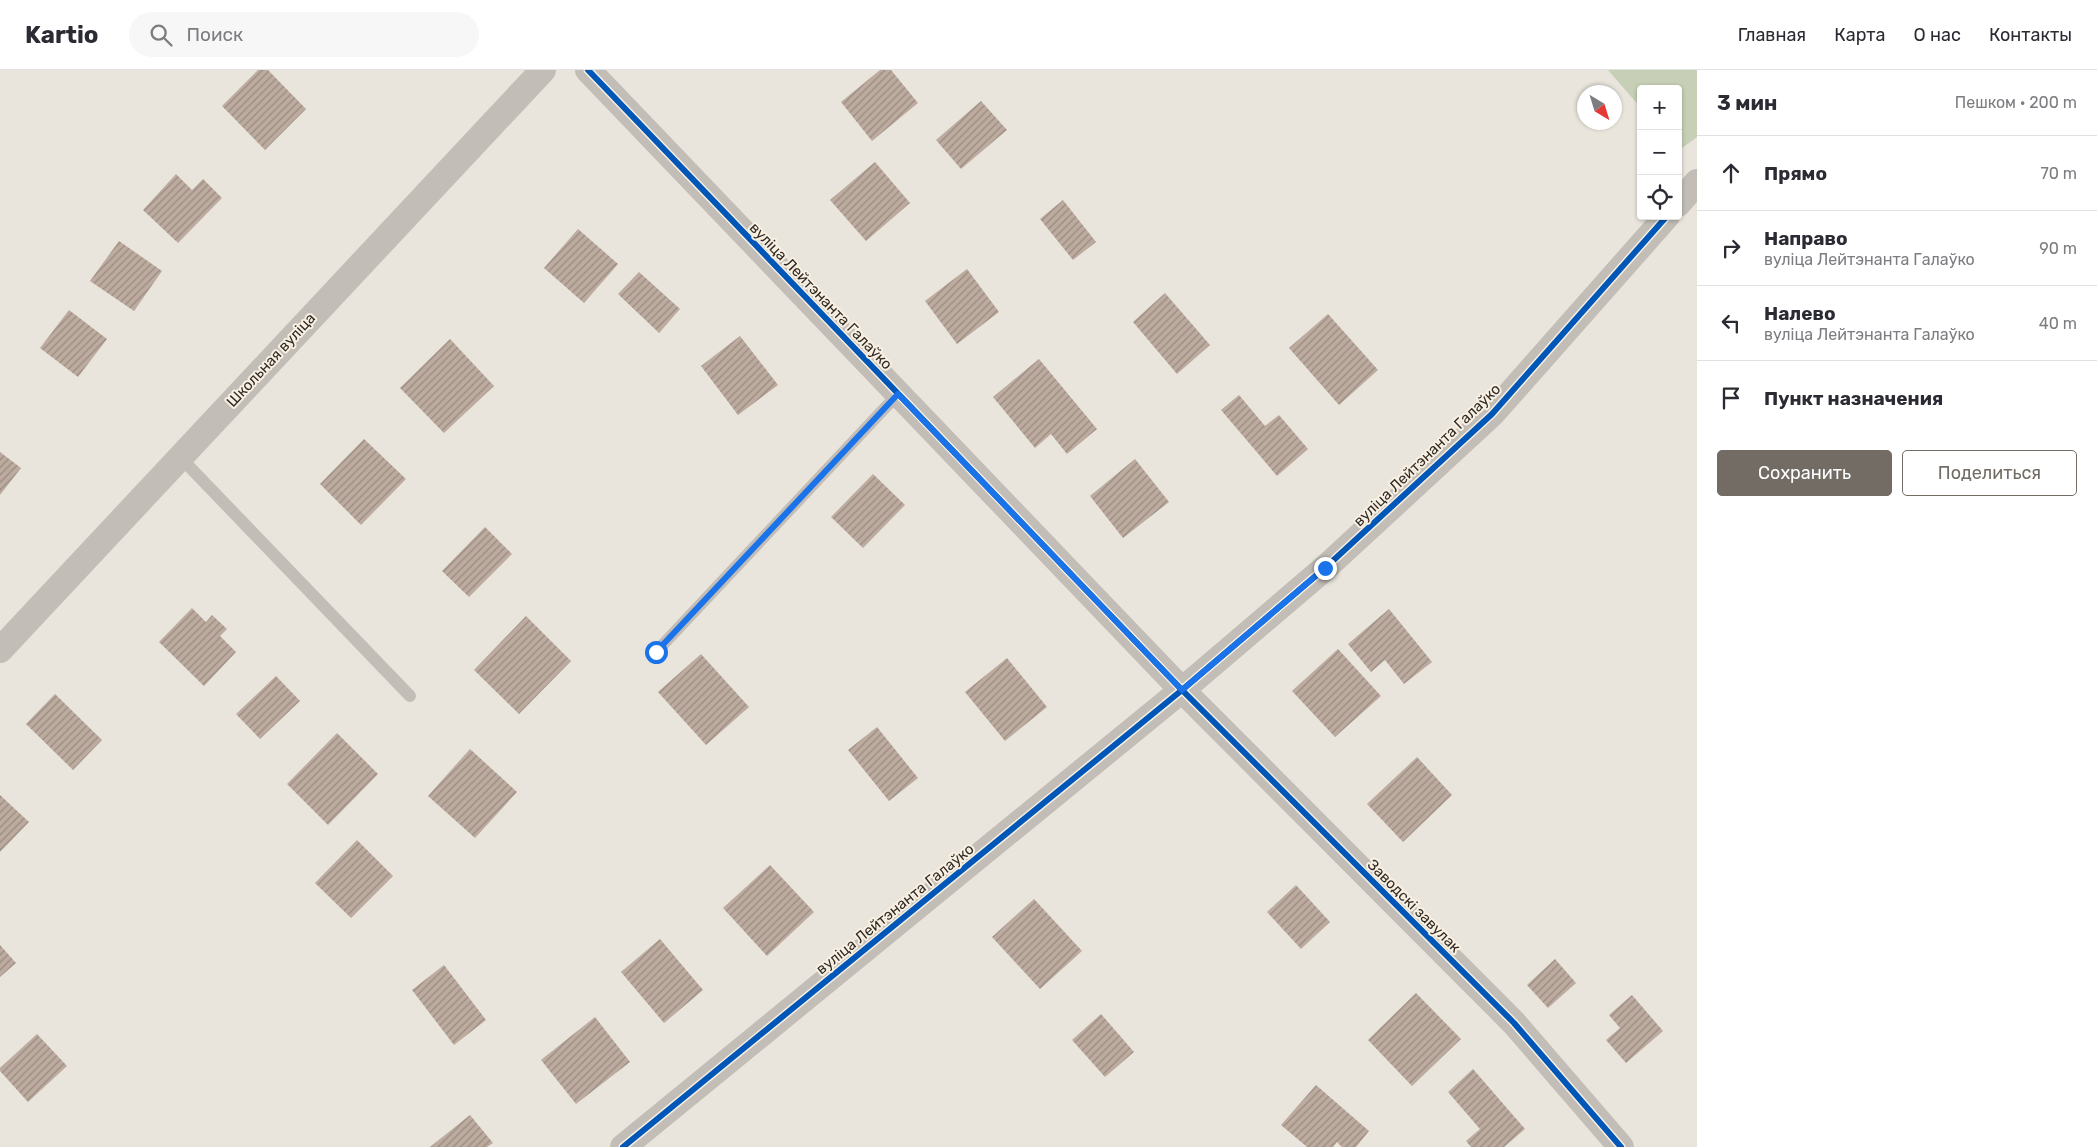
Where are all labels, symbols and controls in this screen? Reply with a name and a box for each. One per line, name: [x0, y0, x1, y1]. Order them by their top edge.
search box: [129, 12, 479, 57]
text: Kartio: [25, 21, 99, 49]
icon: search: [147, 21, 175, 49]
text: Поиск: [187, 23, 243, 46]
text: Главная: [1738, 24, 1806, 46]
text: Карта: [1834, 24, 1886, 46]
text: О нас: [1914, 24, 1961, 46]
text: Контакты: [1989, 24, 2072, 46]
north arrow: [1577, 85, 1622, 130]
map controls: [1637, 85, 1682, 220]
button: +: [1637, 85, 1682, 130]
text: 3 мин: [1717, 90, 1777, 115]
text: Пешком · 200 m: [1955, 93, 2077, 112]
button: −: [1637, 130, 1682, 175]
icon: ahead: [1717, 159, 1745, 187]
text: Прямо: [1764, 162, 1827, 185]
text: 70 m: [2040, 164, 2077, 183]
button: locate: [1637, 175, 1682, 220]
street label: вуліца Лейтэнанта Галаўко: [746, 219, 896, 373]
text: Направо: [1764, 227, 1848, 250]
icon: right: [1717, 234, 1745, 262]
text: 90 m: [2039, 239, 2077, 258]
text: вуліца Лейтэнанта Галаўко: [1764, 250, 1975, 269]
text: Налево: [1764, 302, 1836, 325]
street label: Школьная вуліца: [223, 309, 319, 411]
icon: left: [1717, 309, 1745, 337]
text: 40 m: [2039, 314, 2077, 333]
text: вуліца Лейтэнанта Галаўко: [1764, 325, 1975, 344]
street label: вуліца Лейтэнанта Галаўко: [1350, 380, 1504, 530]
icon: arrive: [1717, 384, 1745, 412]
text: Пункт назначения: [1764, 387, 1943, 410]
button: Сохранить: [1717, 450, 1892, 496]
button: Поделиться: [1902, 450, 2077, 496]
route end: [1314, 557, 1337, 580]
route start: [645, 641, 668, 664]
street label: вуліца Лейтэнанта Галаўко: [813, 840, 977, 978]
street label: Заводскі завулак: [1364, 856, 1464, 956]

